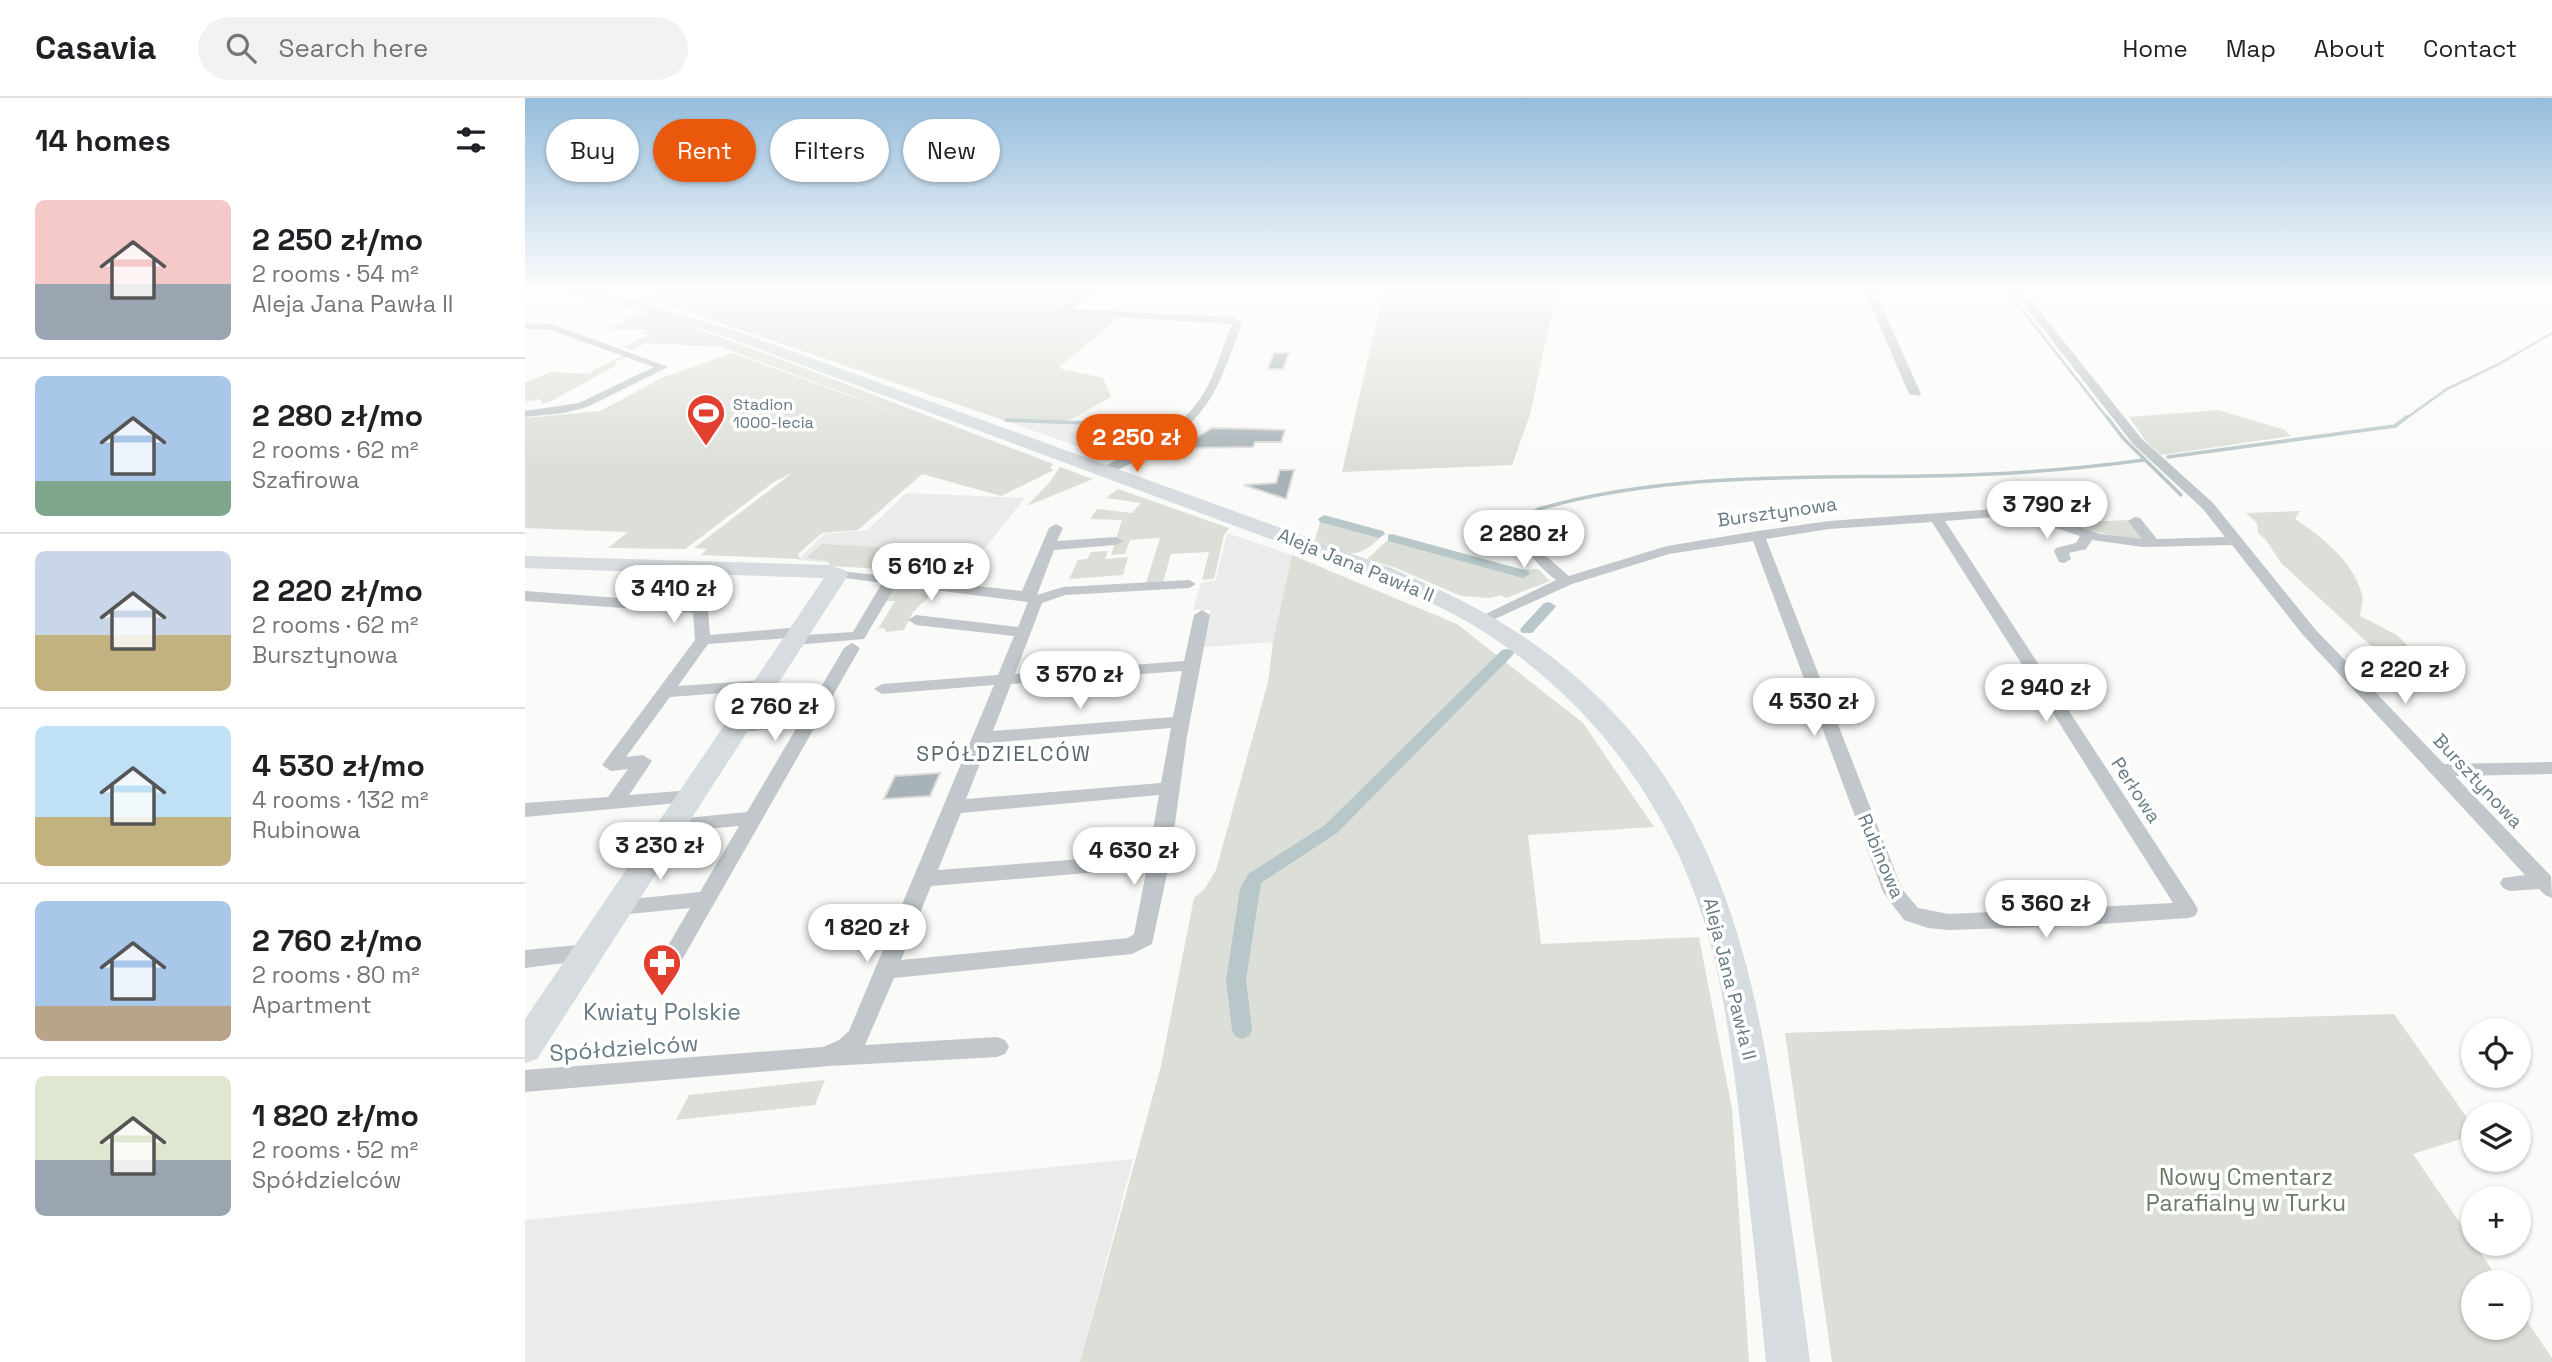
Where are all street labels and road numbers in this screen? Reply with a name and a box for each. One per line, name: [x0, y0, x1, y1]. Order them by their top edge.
street label: Bursztynowa: [1716, 491, 1839, 533]
street label: Aleja Jana Pawła II: [1274, 522, 1438, 608]
street label: Bursztynowa: [2428, 728, 2528, 834]
street label: Perłowa: [2105, 752, 2167, 828]
street label: Rubinowa: [1852, 810, 1910, 902]
street label: Aleja Jana Pawła II: [1698, 895, 1762, 1063]
street label: Spółdzielców: [548, 1028, 700, 1068]

